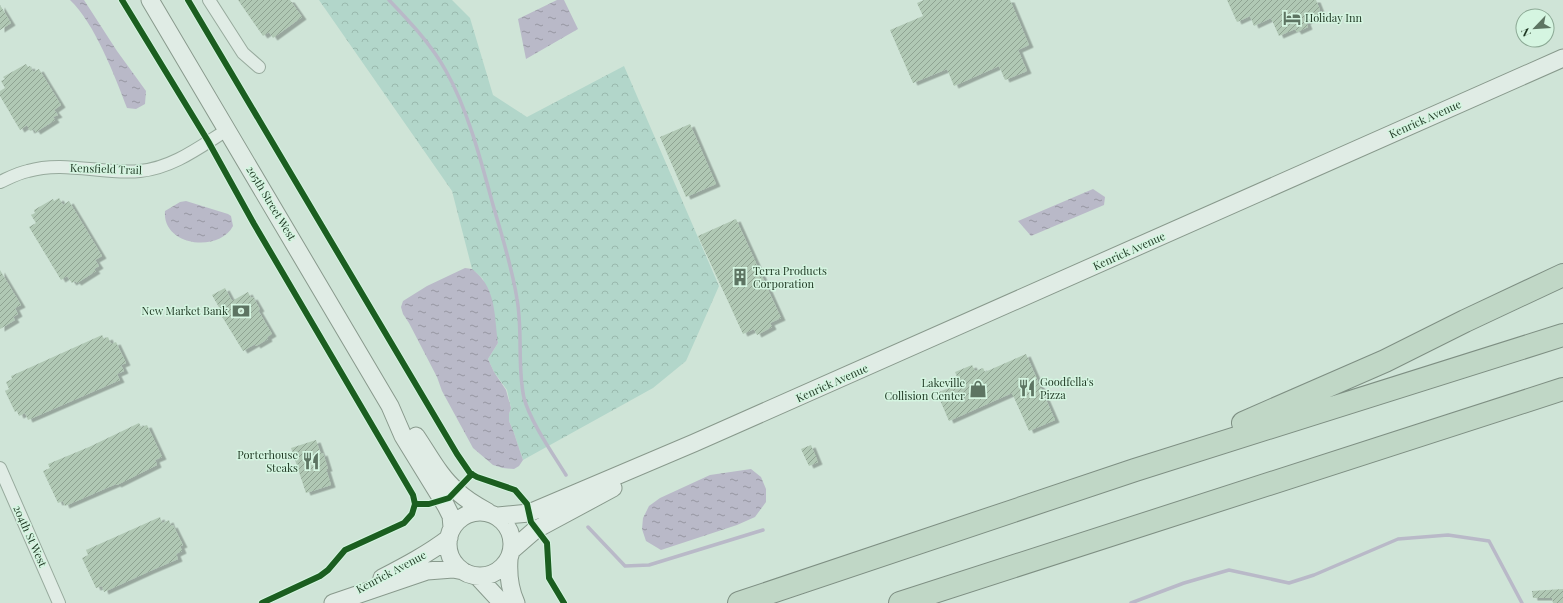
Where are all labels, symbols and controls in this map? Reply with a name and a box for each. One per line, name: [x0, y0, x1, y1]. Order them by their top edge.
hotel icon: Holiday Inn: [1282, 8, 1302, 28]
north arrow: [1515, 8, 1555, 48]
place label: Holiday Inn: [1305, 10, 1363, 25]
text: N: [1517, 26, 1534, 39]
street label: Kenrick Avenue: [1386, 96, 1464, 141]
street label: Kensfield Trail: [70, 160, 142, 177]
street label: 205th Street West: [243, 163, 300, 243]
street label: Kenrick Avenue: [1090, 228, 1168, 273]
place label: Terra Products Corporation: [753, 263, 827, 291]
building icon: Terra Products Corporation: [730, 267, 750, 287]
bank icon: New Market Bank: [231, 301, 251, 321]
place label: New Market Bank: [142, 303, 228, 318]
street label: Kenrick Avenue: [793, 360, 871, 405]
place label: Goodfella's Pizza: [1040, 374, 1094, 402]
place label: Lakeville Collision Center: [884, 375, 965, 403]
restaurant icon: Goodfella's Pizza: [1017, 378, 1037, 398]
shop icon: Lakeville Collision Center: [968, 379, 988, 399]
place label: Porterhouse Steaks: [237, 447, 298, 475]
restaurant icon: Porterhouse Steaks: [301, 451, 321, 471]
street label: 204th St West: [10, 503, 51, 569]
street label: Kenrick Avenue: [353, 547, 429, 596]

